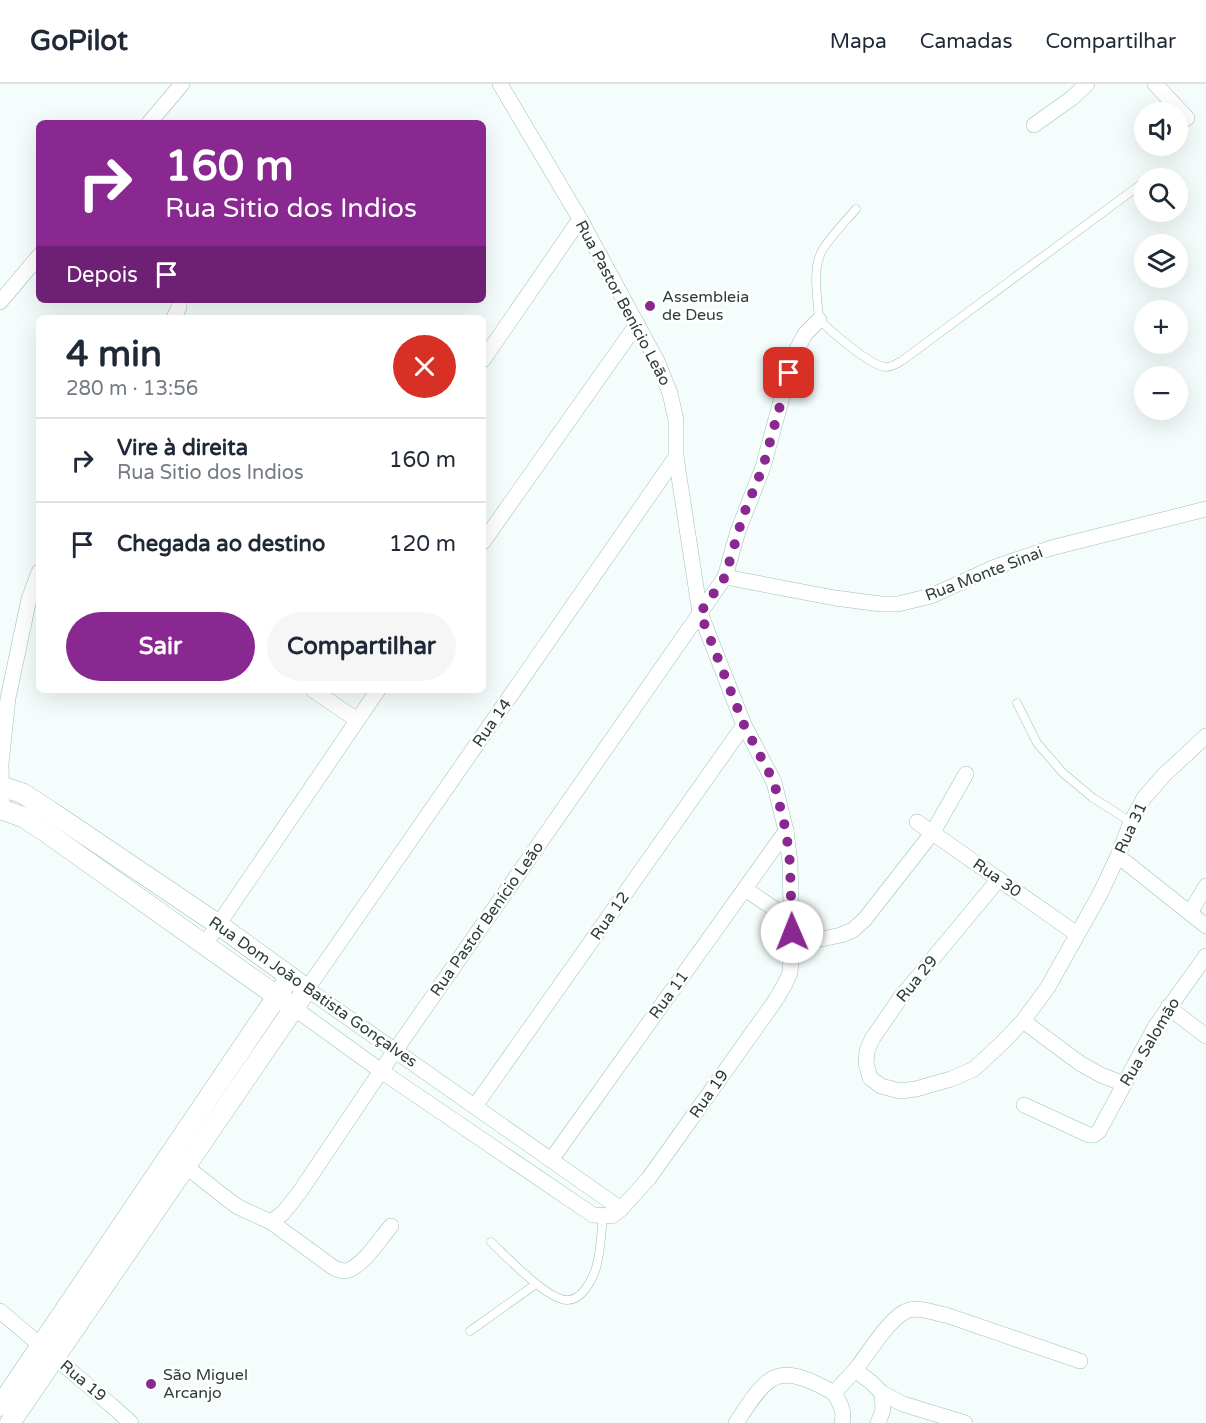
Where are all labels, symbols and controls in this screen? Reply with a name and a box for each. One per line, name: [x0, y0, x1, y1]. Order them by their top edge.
text: GoPilot: [30, 24, 128, 58]
text: Mapa: [830, 29, 887, 54]
text: Camadas: [920, 29, 1012, 54]
text: Compartilhar: [1045, 29, 1176, 54]
map controls: [1134, 102, 1188, 420]
button: sound: [1134, 102, 1188, 156]
text: 160 m: [165, 141, 294, 192]
icon: right: [66, 144, 144, 222]
button: search: [1134, 168, 1188, 222]
text: Rua Sitio dos Indios: [165, 192, 417, 225]
street label: Rua Pastor Benício Leão: [571, 217, 675, 389]
button: layers: [1134, 234, 1188, 288]
icon: arrive: [150, 258, 183, 291]
text: Depois: [66, 262, 138, 288]
place label: Assembleia de Deus: [662, 287, 749, 325]
marker: Assembleia de Deus: [643, 299, 657, 313]
button: +: [1134, 300, 1188, 354]
text: 4 min: [66, 333, 162, 376]
button: close: [393, 335, 456, 398]
pin: [763, 347, 814, 398]
icon: arrive: [772, 356, 805, 389]
button: −: [1134, 366, 1188, 420]
text: 280 m · 13:56: [66, 377, 198, 401]
text: Vire à direita: [117, 435, 248, 461]
icon: right: [66, 444, 99, 477]
text: 160 m: [389, 447, 456, 473]
text: Rua Sitio dos Indios: [117, 461, 304, 485]
icon: arrive: [66, 528, 99, 561]
text: Chegada ao destino: [117, 531, 325, 557]
text: 120 m: [389, 531, 456, 557]
street label: Rua Monte Sinai: [922, 542, 1046, 606]
button: Sair: [66, 612, 255, 681]
button: Compartilhar: [267, 612, 456, 681]
street label: Rua 14: [468, 695, 516, 751]
street label: Rua 31: [1110, 799, 1152, 857]
street label: Rua Pastor Benício Leão: [426, 838, 548, 1000]
street label: Rua 30: [969, 854, 1025, 902]
street label: Rua 12: [586, 888, 634, 944]
position arrow: [760, 900, 824, 964]
street label: Rua Dom João Batista Gonçalves: [205, 912, 421, 1072]
street label: Rua 29: [892, 952, 942, 1006]
street label: Rua 11: [645, 967, 693, 1023]
street label: Rua Salomão: [1116, 994, 1184, 1090]
street label: Rua 19: [685, 1066, 733, 1122]
street label: Rua 19: [56, 1356, 110, 1406]
place label: São Miguel Arcanjo: [163, 1365, 248, 1403]
marker: São Miguel Arcanjo: [144, 1377, 158, 1391]

